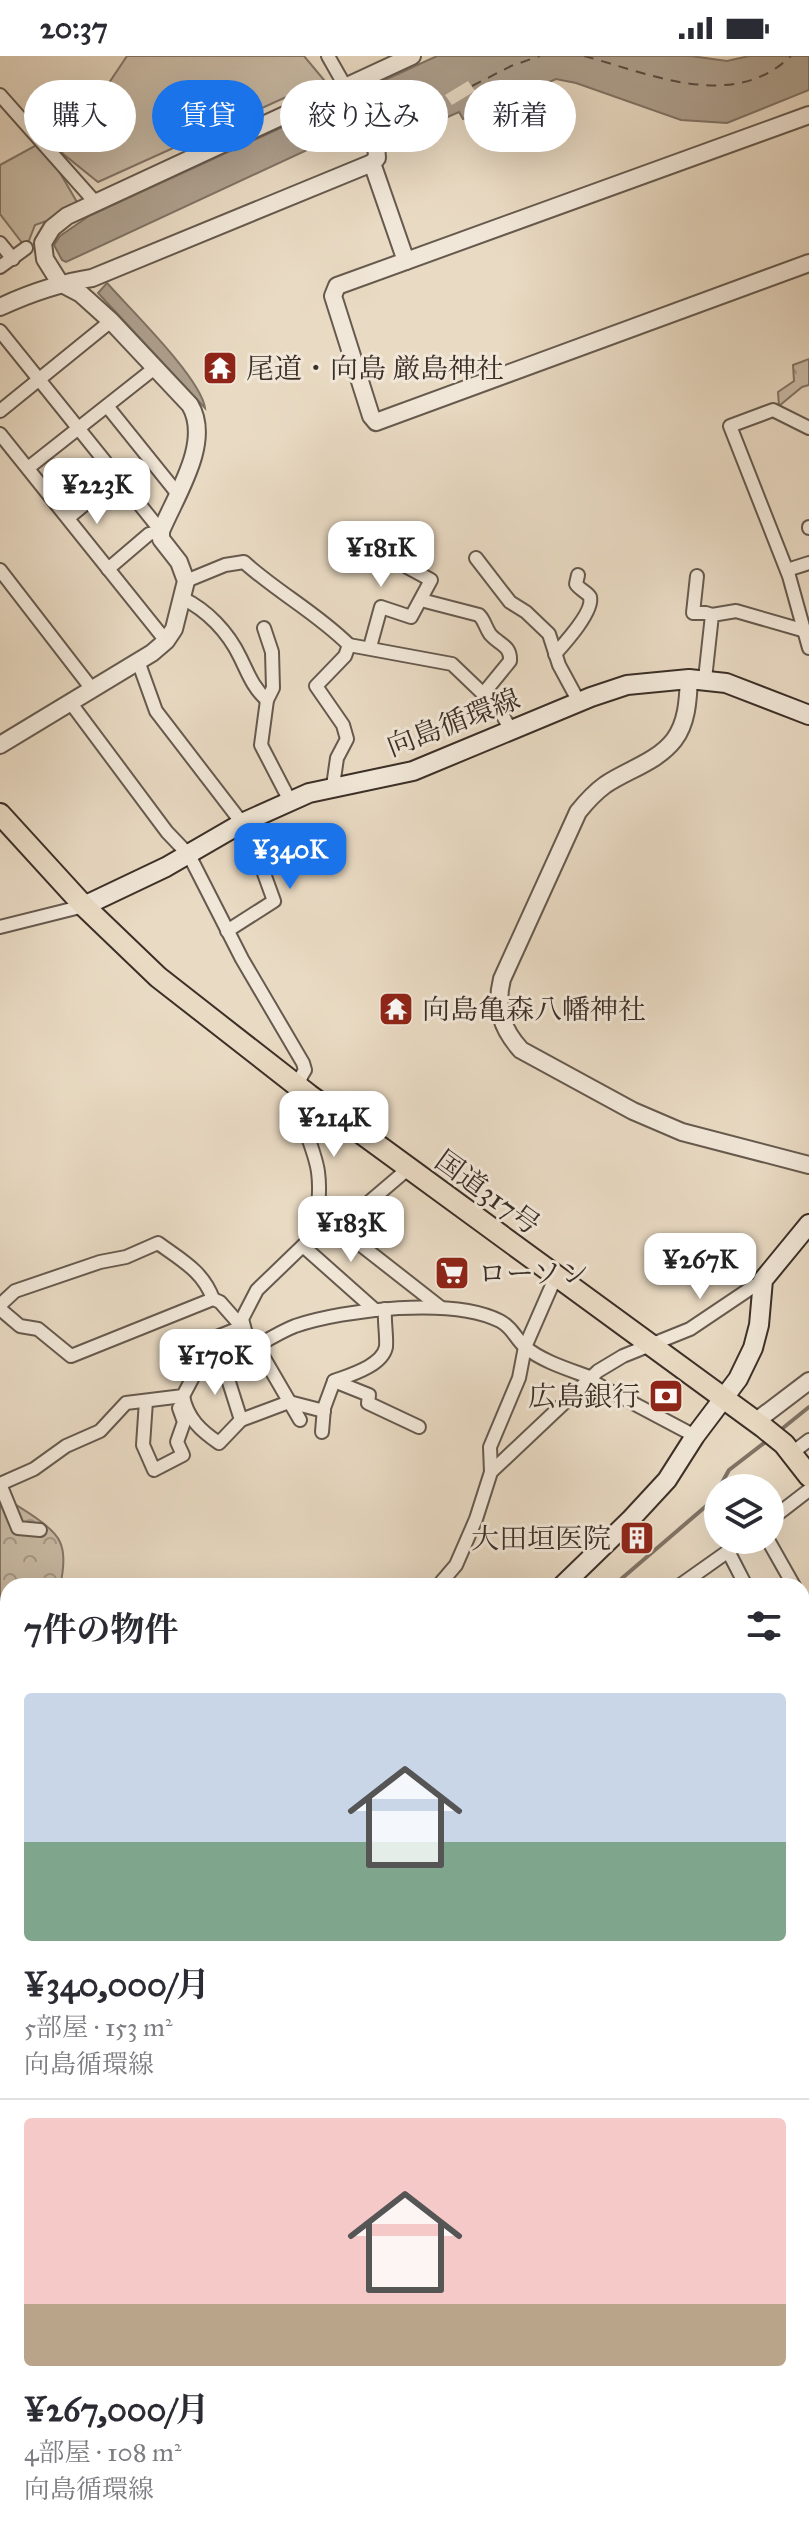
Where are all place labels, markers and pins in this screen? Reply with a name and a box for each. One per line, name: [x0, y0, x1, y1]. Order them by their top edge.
temple icon: 尾道・向島 厳島神社: [201, 349, 239, 387]
place label: 尾道・向島 厳島神社: [246, 351, 504, 386]
pin: ¥223K: [41, 458, 153, 526]
pin: ¥181K: [325, 521, 437, 589]
pin: ¥340K: [234, 823, 346, 891]
temple icon: 向島亀森八幡神社: [377, 990, 415, 1028]
place label: 向島亀森八幡神社: [422, 992, 646, 1027]
pin: ¥214K: [278, 1091, 390, 1159]
pin: ¥183K: [295, 1196, 407, 1264]
pin: ¥267K: [644, 1233, 756, 1301]
supermarket icon: ローソン: [433, 1254, 471, 1292]
place label: ローソン: [478, 1256, 589, 1291]
pin: ¥170K: [159, 1329, 271, 1397]
bank icon: 広島銀行: [647, 1377, 685, 1415]
place label: 広島銀行: [528, 1379, 640, 1414]
building icon: 大田垣医院: [618, 1519, 656, 1557]
place label: 大田垣医院: [471, 1521, 611, 1556]

